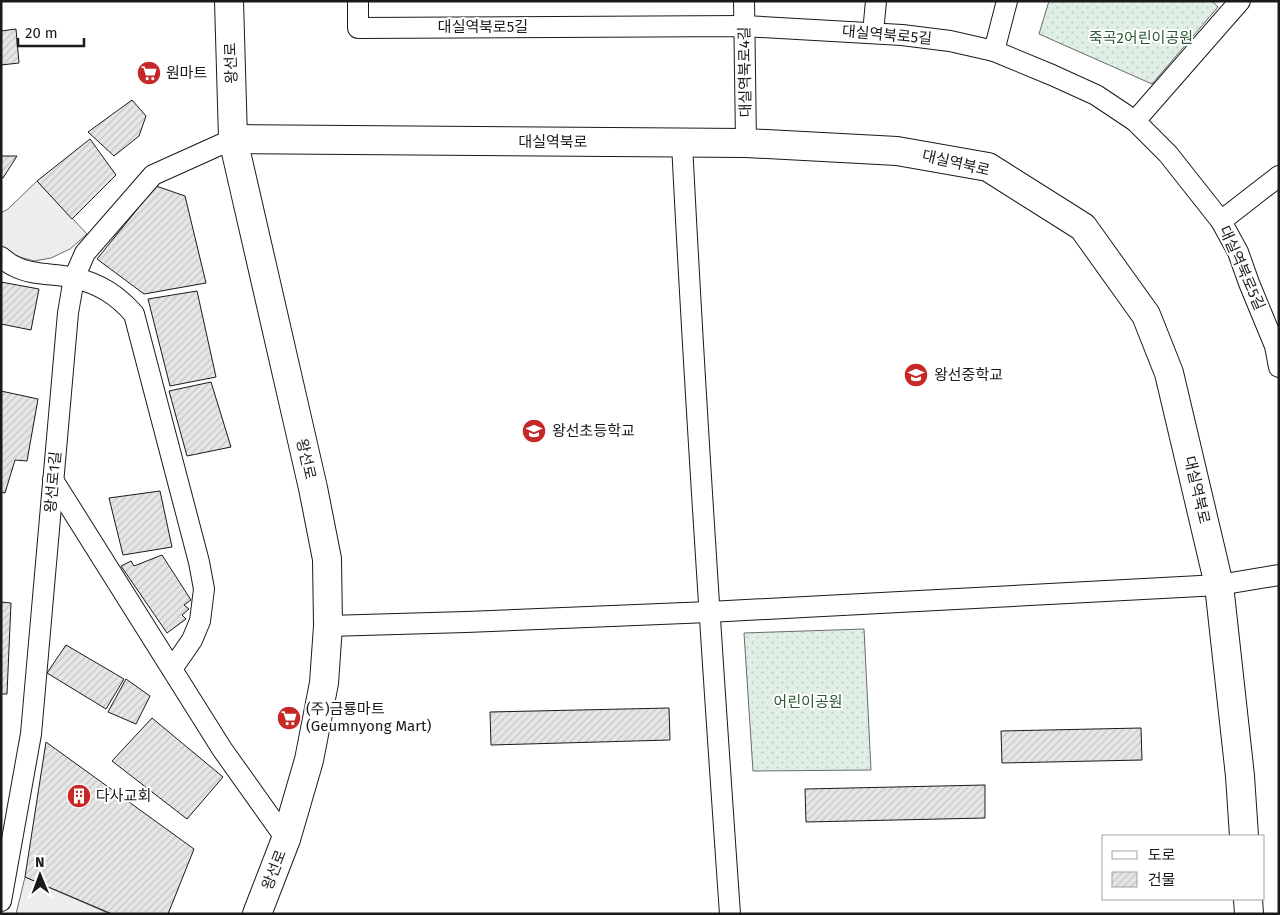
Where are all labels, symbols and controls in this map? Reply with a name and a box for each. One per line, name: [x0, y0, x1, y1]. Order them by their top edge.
scale bar: [18, 15, 84, 47]
street label: 대실역북로5길: [438, 18, 528, 36]
street label: 대실역북로5길: [841, 22, 933, 48]
text: 20 m: [25, 24, 58, 42]
street label: 대실역북로4길: [735, 26, 755, 118]
park label: 죽곡2어린이공원: [1089, 29, 1193, 47]
street label: 왕선로: [221, 42, 241, 84]
supermarket icon: 원마트: [136, 60, 162, 86]
place label: 원마트: [166, 64, 208, 82]
street label: 대실역북로: [518, 133, 588, 151]
street label: 대실역북로: [920, 146, 992, 180]
street label: 대실역북로5길: [1215, 223, 1269, 313]
school or university icon: 왕선중학교: [903, 362, 929, 388]
place label: 왕선중학교: [934, 366, 1003, 384]
school or university icon: 왕선초등학교: [521, 418, 547, 444]
place label: 왕선초등학교: [552, 422, 635, 440]
street label: 왕선로: [293, 437, 319, 481]
street label: 왕선로1길: [41, 450, 65, 514]
street label: 대실역북로: [1180, 454, 1214, 526]
park label: 어린이공원: [773, 693, 843, 711]
place label: (주)금룡마트 (Geumnyong Mart): [306, 700, 431, 735]
supermarket icon: (주)금룡마트 (Geumnyong Mart): [276, 705, 302, 731]
building icon: 다사교회: [66, 783, 92, 809]
place label: 다사교회: [96, 787, 151, 805]
legend: [1102, 835, 1265, 900]
text: 도로: [1148, 846, 1176, 864]
street label: 왕선로: [258, 847, 290, 893]
north arrow: [15, 850, 65, 900]
text: N: [35, 854, 45, 871]
text: 건물: [1148, 871, 1176, 889]

